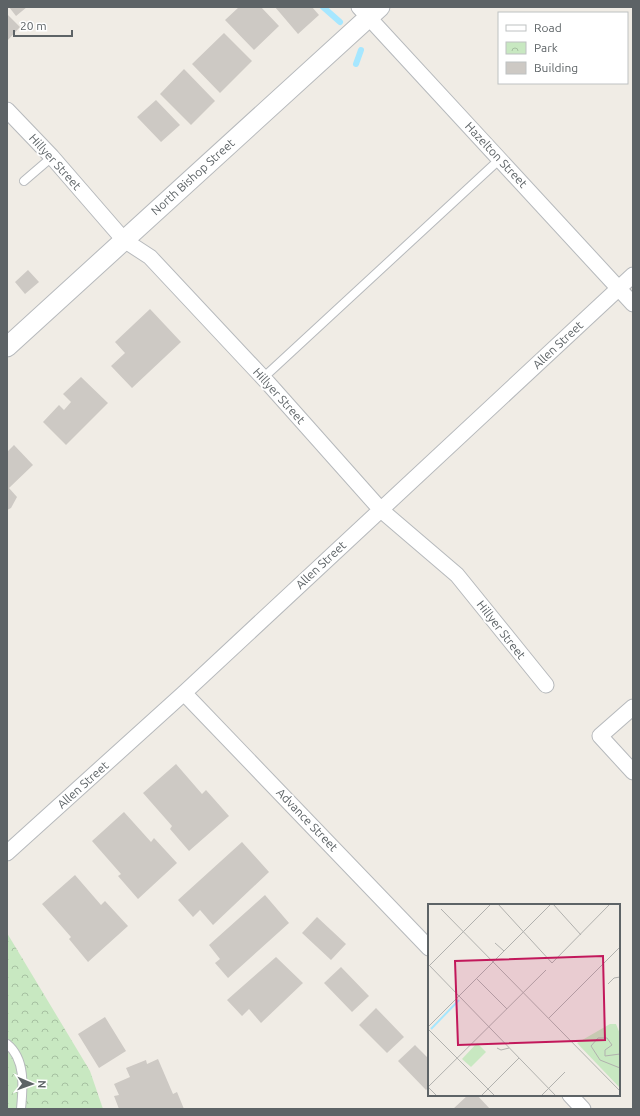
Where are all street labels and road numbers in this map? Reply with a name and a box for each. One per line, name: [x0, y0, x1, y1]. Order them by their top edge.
street label: Hazelton Street: [463, 119, 530, 190]
street label: Hillyer Street: [27, 131, 84, 193]
street label: North Bishop Street: [148, 136, 237, 217]
street label: Allen Street: [530, 318, 586, 371]
street label: Hillyer Street: [251, 365, 308, 427]
street label: Allen Street: [293, 538, 349, 591]
street label: Hillyer Street: [474, 598, 528, 662]
street label: Allen Street: [55, 758, 111, 811]
street label: Advance Street: [274, 786, 341, 854]

